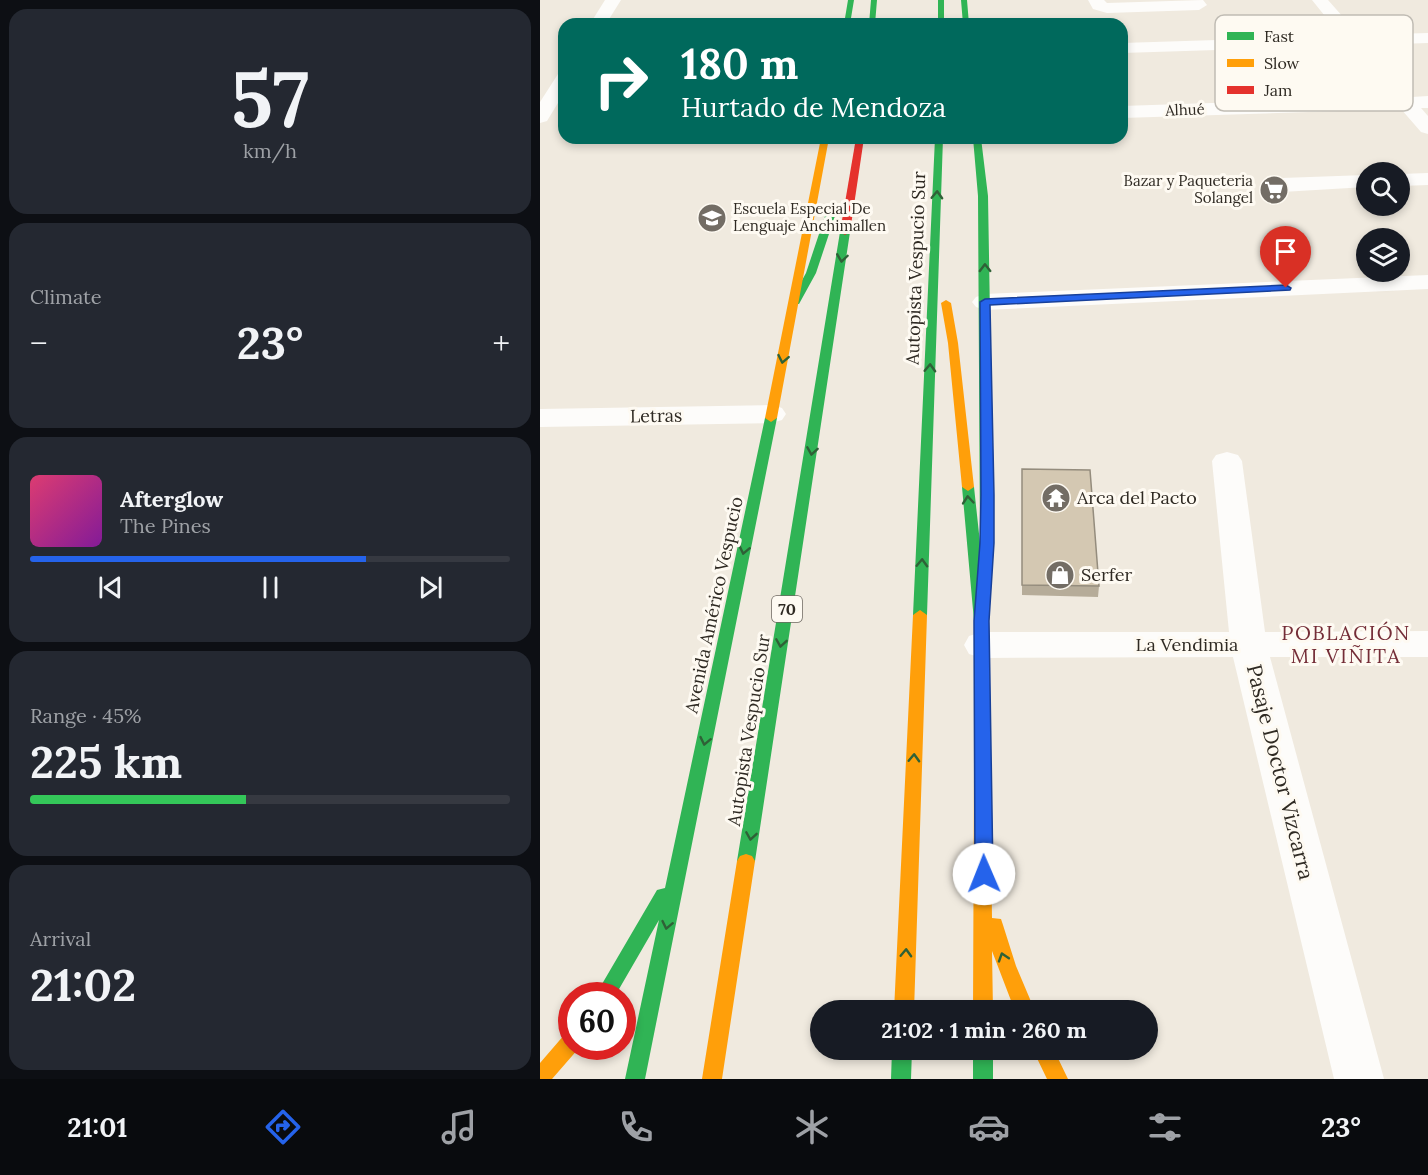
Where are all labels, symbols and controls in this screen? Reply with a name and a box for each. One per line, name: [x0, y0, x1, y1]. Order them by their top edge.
legend: [1215, 15, 1413, 111]
text: Fast: [1264, 26, 1295, 46]
text: 180 m: [681, 37, 798, 91]
icon: right: [582, 42, 660, 120]
text: 57: [231, 49, 309, 148]
text: Slow: [1264, 53, 1300, 73]
text: Jam: [1263, 80, 1292, 100]
text: Hurtado de Mendoza: [681, 90, 946, 124]
street label: Alhué: [1164, 99, 1205, 120]
text: km/h: [243, 138, 297, 163]
map controls: [1356, 162, 1410, 282]
button: search: [1356, 162, 1410, 216]
street label: Autopista Vespucio Sur: [901, 171, 930, 366]
place label: Bazar y Paqueteria Solangel: [1124, 171, 1253, 207]
supermarket icon: Bazar y Paqueteria Solangel: [1258, 174, 1290, 206]
one-way arrow: [930, 191, 943, 200]
place label: Escuela Especial De Lenguaje Anchimallen: [733, 199, 886, 235]
school or university icon: Escuela Especial De Lenguaje Anchimallen: [696, 202, 728, 234]
pin: [1260, 226, 1311, 288]
button: layers: [1356, 228, 1410, 282]
icon: arrive: [1269, 235, 1302, 268]
one-way arrow: [837, 254, 849, 263]
one-way arrow: [978, 264, 991, 273]
text: Climate: [30, 284, 102, 309]
text: 23°: [237, 314, 303, 371]
text: −: [30, 322, 48, 364]
text: +: [492, 322, 510, 364]
one-way arrow: [777, 354, 790, 364]
one-way arrow: [923, 364, 936, 373]
street label: Letras: [630, 404, 682, 427]
one-way arrow: [806, 445, 819, 455]
temple icon: Arca del Pacto: [1040, 482, 1072, 514]
text: Afterglow: [120, 485, 223, 513]
place label: Arca del Pacto: [1076, 486, 1197, 509]
street label: Avenida Américo Vespucio: [679, 494, 748, 716]
one-way arrow: [962, 495, 975, 504]
text: The Pines: [120, 513, 211, 538]
one-way arrow: [738, 545, 751, 555]
one-way arrow: [915, 558, 928, 567]
shop icon: Serfer: [1044, 559, 1076, 591]
place label: Serfer: [1081, 563, 1133, 586]
icon: previous: [94, 571, 127, 604]
icon: pause: [254, 571, 287, 604]
icon: next: [414, 571, 447, 604]
road number: 70: [772, 596, 802, 622]
district label: POBLACIÓN MI VIÑITA: [1281, 620, 1411, 668]
street label: Autopista Vespucio Sur: [722, 632, 775, 828]
street label: La Vendimia: [1136, 633, 1238, 656]
one-way arrow: [776, 639, 788, 648]
street label: Pasaje Doctor Vizcarra: [1241, 661, 1320, 883]
text: Range · 45%: [30, 703, 141, 728]
text: 225 km: [30, 733, 182, 790]
one-way arrow: [699, 736, 712, 746]
one-way arrow: [907, 753, 920, 762]
one-way arrow: [745, 831, 757, 841]
position arrow: [952, 842, 1016, 906]
one-way arrow: [661, 919, 674, 929]
text: Arrival: [30, 926, 91, 951]
one-way arrow: [899, 948, 912, 957]
one-way arrow: [997, 952, 1010, 963]
text: 21:02: [30, 956, 136, 1013]
speed limit sign: 60: [558, 982, 636, 1060]
text: 21:02 · 1 min · 260 m: [881, 1016, 1087, 1044]
icon: directions: [262, 1106, 304, 1148]
icon: music: [438, 1106, 480, 1148]
icon: phone: [615, 1106, 657, 1148]
icon: climate: [791, 1106, 833, 1148]
icon: car: [968, 1106, 1010, 1148]
icon: filters: [1144, 1106, 1186, 1148]
text: 21:01: [67, 1110, 127, 1144]
text: 23°: [1321, 1110, 1361, 1144]

